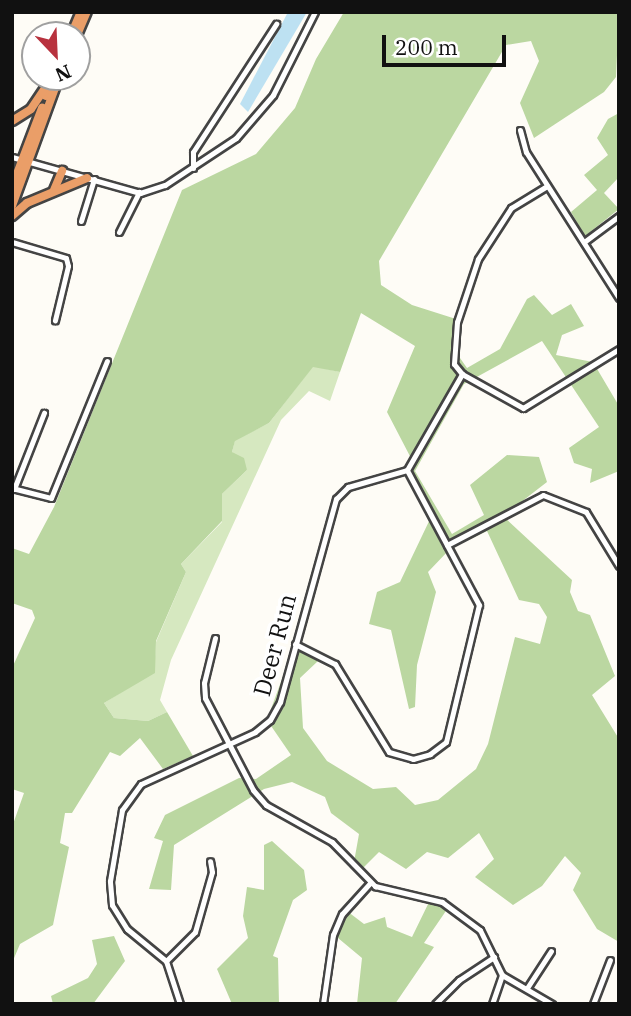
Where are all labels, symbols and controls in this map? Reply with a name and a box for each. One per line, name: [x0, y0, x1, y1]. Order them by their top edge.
north arrow: [21, 21, 91, 91]
scale bar: [386, 21, 510, 65]
text: 200 m: [395, 33, 458, 61]
text: N: [52, 60, 75, 87]
street label: Deer Run: [247, 591, 303, 699]

